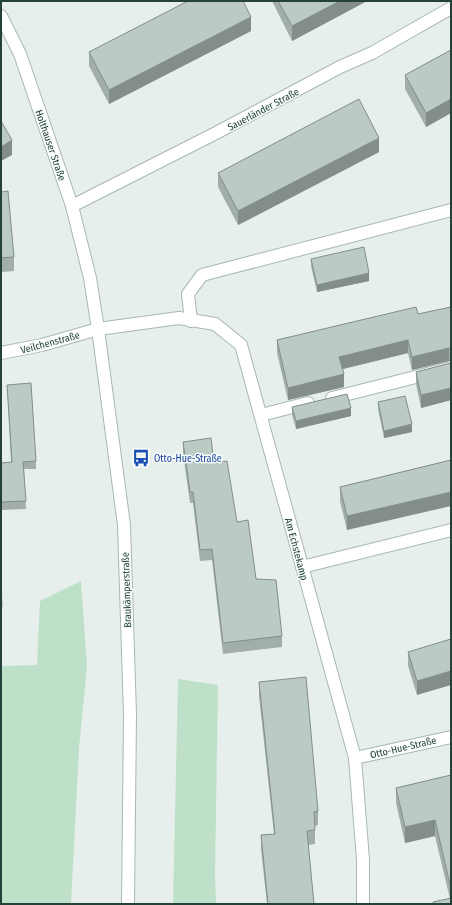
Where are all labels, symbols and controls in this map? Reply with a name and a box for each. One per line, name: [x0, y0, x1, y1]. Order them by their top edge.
street label: Sauerländer Straße: [226, 86, 301, 134]
street label: Holthauser Straße: [32, 108, 68, 182]
street label: Veilchenstraße: [19, 329, 81, 357]
bus stop icon: Otto-Hue-Straße: [131, 448, 151, 468]
place label: Otto-Hue-Straße: [154, 453, 222, 465]
street label: Am Echstekamp: [282, 517, 310, 582]
street label: Braukämperstraße: [120, 552, 134, 628]
street label: Otto-Hue-Straße: [369, 734, 438, 761]

